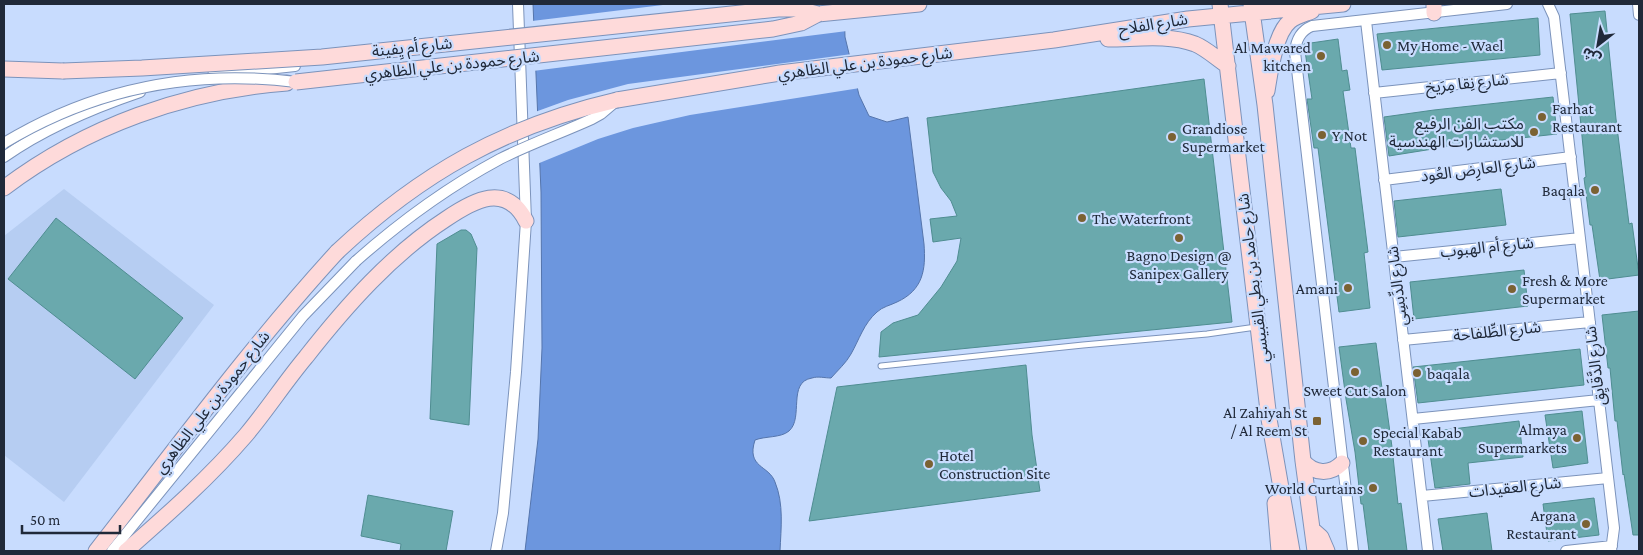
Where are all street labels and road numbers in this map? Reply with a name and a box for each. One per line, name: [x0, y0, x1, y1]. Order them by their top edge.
street label: شارع الفلاح: [1117, 10, 1189, 42]
street label: شارع أم يِفينة: [371, 33, 453, 64]
street label: شارع حمودة بن علي الظاهري: [777, 44, 954, 86]
street label: شارع حمودة بن علي الظاهري: [364, 47, 541, 87]
street label: شارع نِقا مِرَيخ: [1425, 70, 1510, 100]
street label: شارع العارِض العُود: [1419, 153, 1537, 188]
street label: شارع حامد بن بطي القبيسي: [1234, 192, 1276, 364]
street label: شارع أم الهبوب: [1439, 233, 1535, 264]
street label: شارع الدِّبسِي: [1382, 245, 1414, 327]
street label: شارع الطِّلفاحة: [1452, 318, 1542, 348]
street label: شارع الدَّقَايِق: [1580, 325, 1612, 407]
street label: شارع حمودة بن علي الظاهري: [151, 328, 276, 479]
street label: شارع العقيدات: [1468, 474, 1562, 504]

